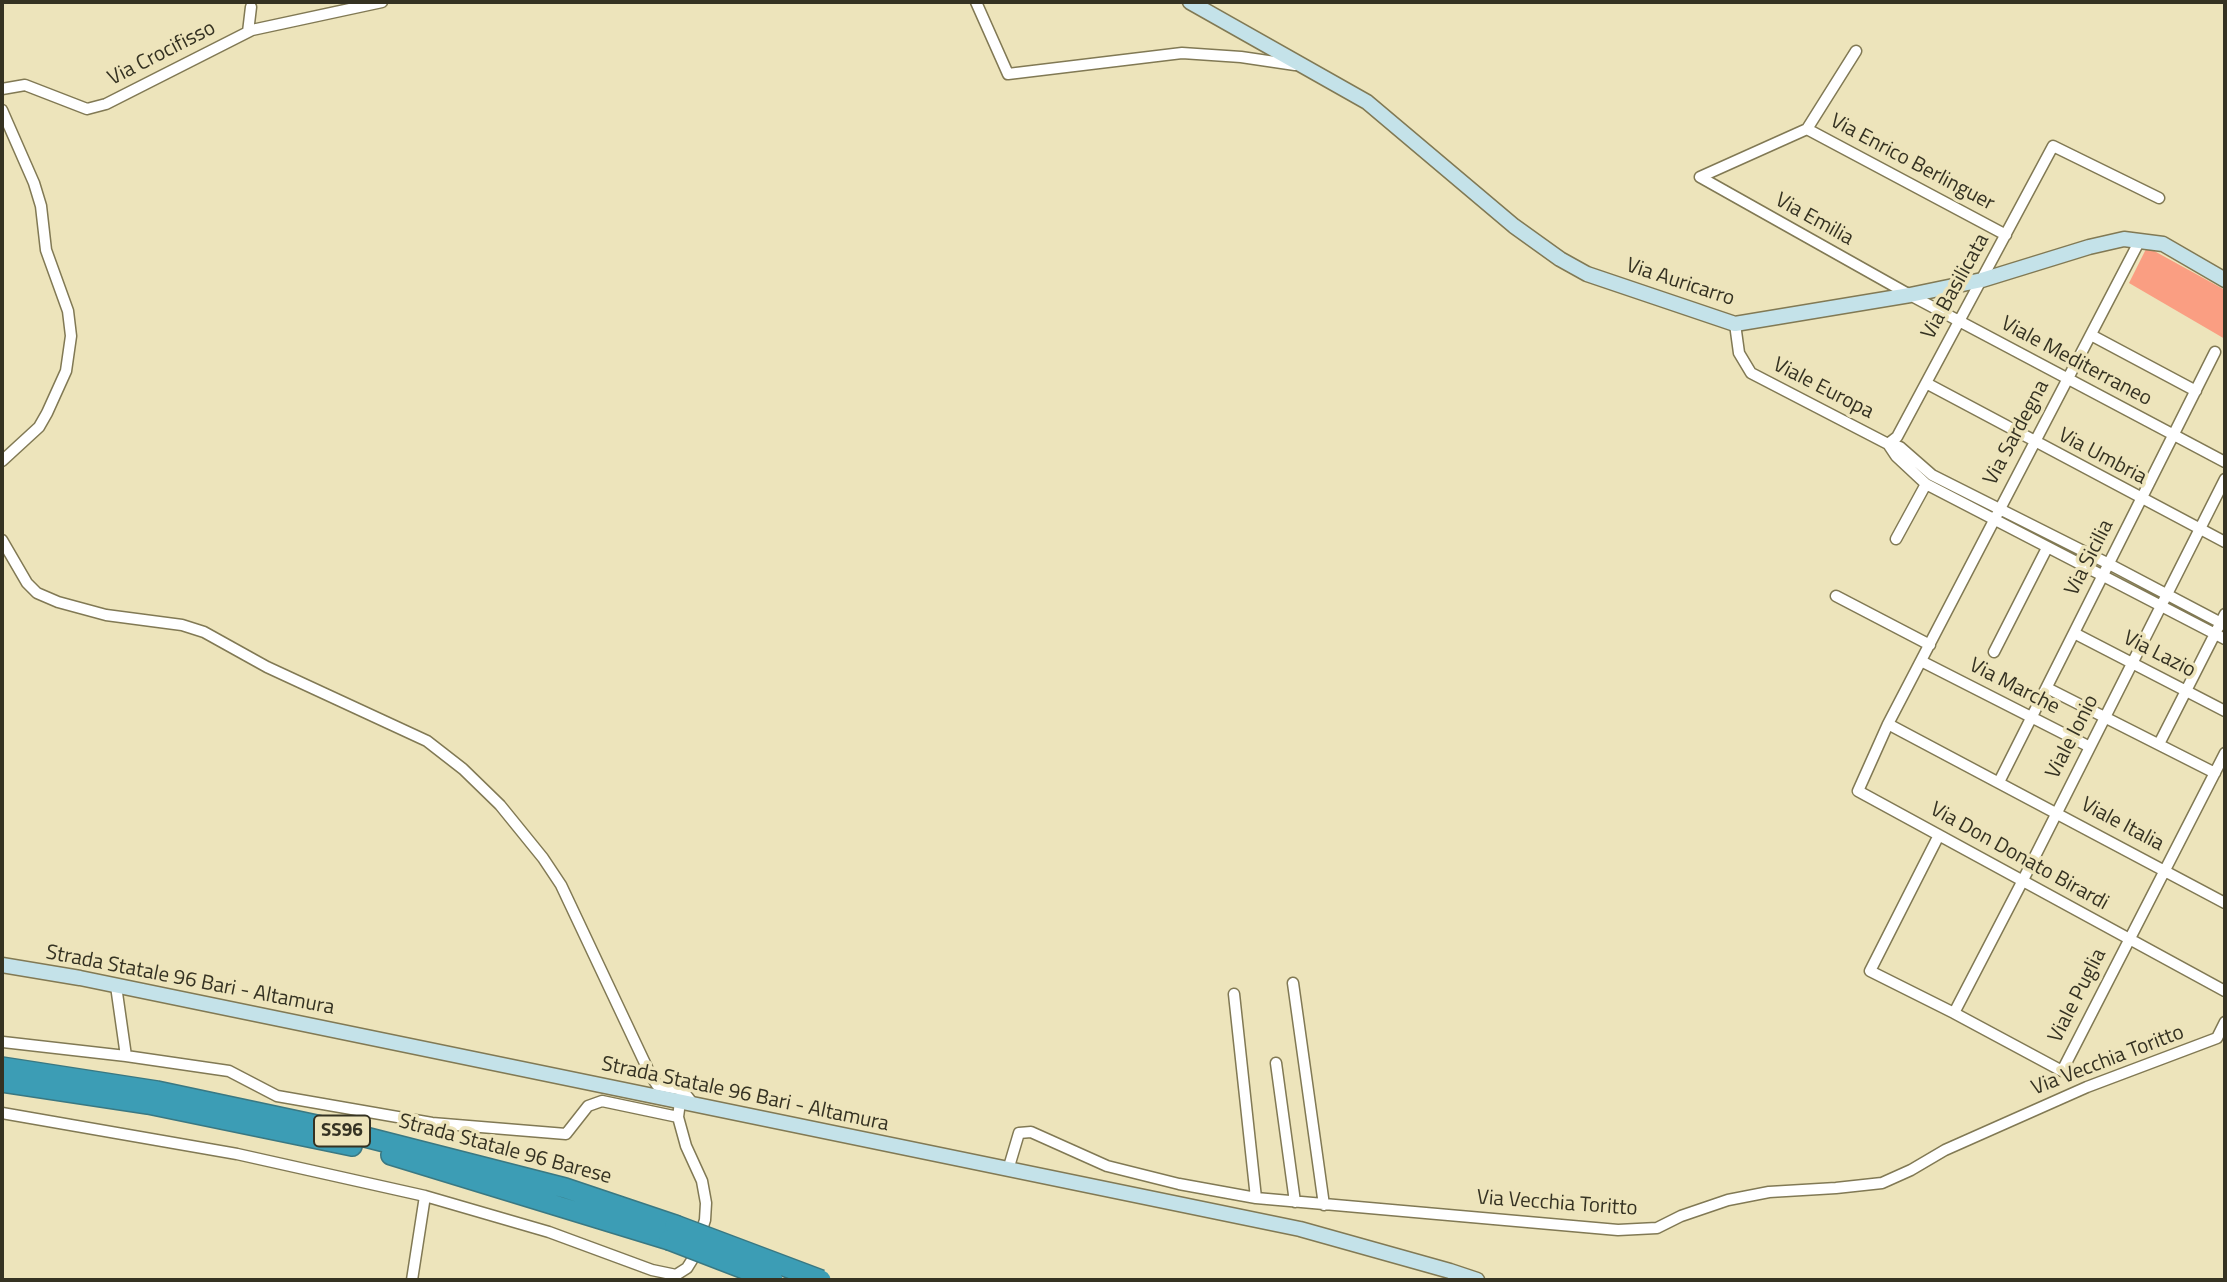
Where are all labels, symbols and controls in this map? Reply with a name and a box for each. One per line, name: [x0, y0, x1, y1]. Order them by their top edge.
street label: Via Crocifisso: [104, 16, 220, 92]
street label: Via Enrico Berlinguer: [1825, 109, 1999, 217]
street label: Via Emilia: [1770, 188, 1858, 252]
street label: Via Basilicata: [1917, 230, 1995, 344]
street label: Via Auricarro: [1623, 254, 1737, 312]
street label: Viale Mediterraneo: [1996, 312, 2156, 412]
street label: Viale Europa: [1768, 353, 1878, 425]
street label: Via Sardegna: [1979, 376, 2055, 490]
street label: Via Umbria: [2053, 423, 2151, 491]
street label: Via Sicilia: [2060, 516, 2120, 600]
street label: Via Lazio: [2119, 626, 2199, 684]
street label: Via Marche: [1965, 653, 2063, 721]
street label: Viale Ionio: [2041, 691, 2105, 783]
street label: Viale Italia: [2076, 793, 2168, 857]
street label: Via Don Donato Birardi: [1925, 797, 2113, 917]
street label: Strada Statale 96 Bari - Altamura: [44, 941, 336, 1021]
street label: Viale Puglia: [2044, 945, 2112, 1047]
street label: Via Vecchia Toritto: [2028, 1020, 2188, 1102]
street label: Strada Statale 96 Bari - Altamura: [599, 1052, 891, 1138]
street label: Strada Statale 96 Barese: [396, 1109, 614, 1191]
road number: SS96: [314, 1116, 370, 1147]
street label: Via Vecchia Toritto: [1476, 1186, 1638, 1222]

